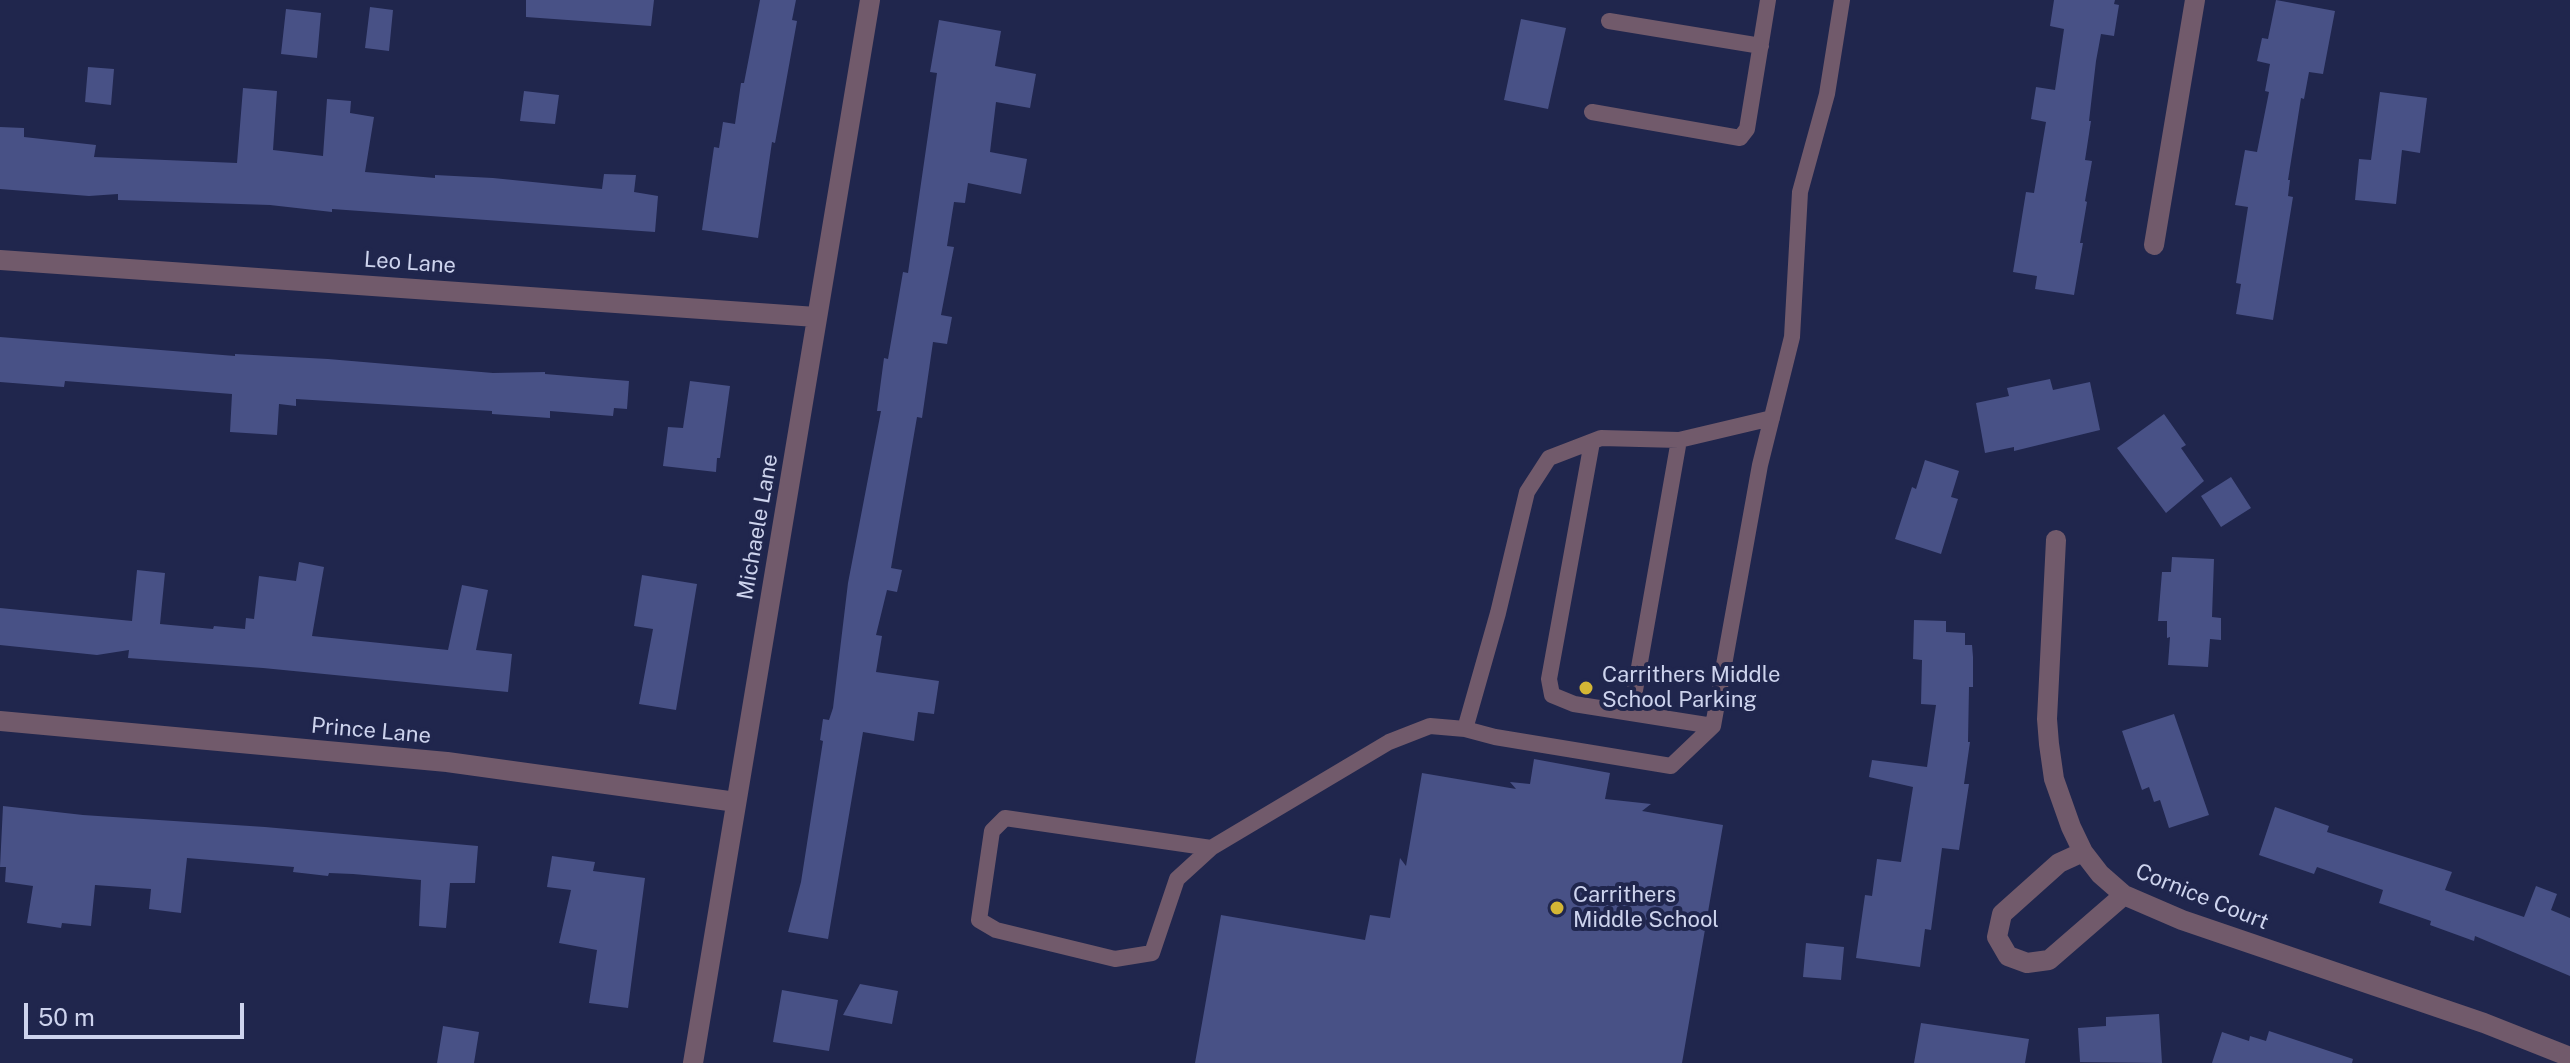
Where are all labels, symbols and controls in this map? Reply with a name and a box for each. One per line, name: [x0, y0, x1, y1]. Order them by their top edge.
street label: Leo Lane: [363, 247, 457, 279]
street label: Michaele Lane: [732, 452, 784, 602]
place label: Carrithers Middle School Parking: [1602, 662, 1780, 714]
marker: Carrithers Middle School Parking: [1577, 679, 1595, 697]
street label: Prince Lane: [310, 713, 432, 749]
street label: Cornice Court: [2132, 858, 2272, 936]
place label: Carrithers Middle School: [1573, 882, 1719, 934]
marker: Carrithers Middle School: [1548, 899, 1566, 917]
scale bar: [28, 987, 248, 1037]
text: 50 m: [38, 1003, 95, 1031]

